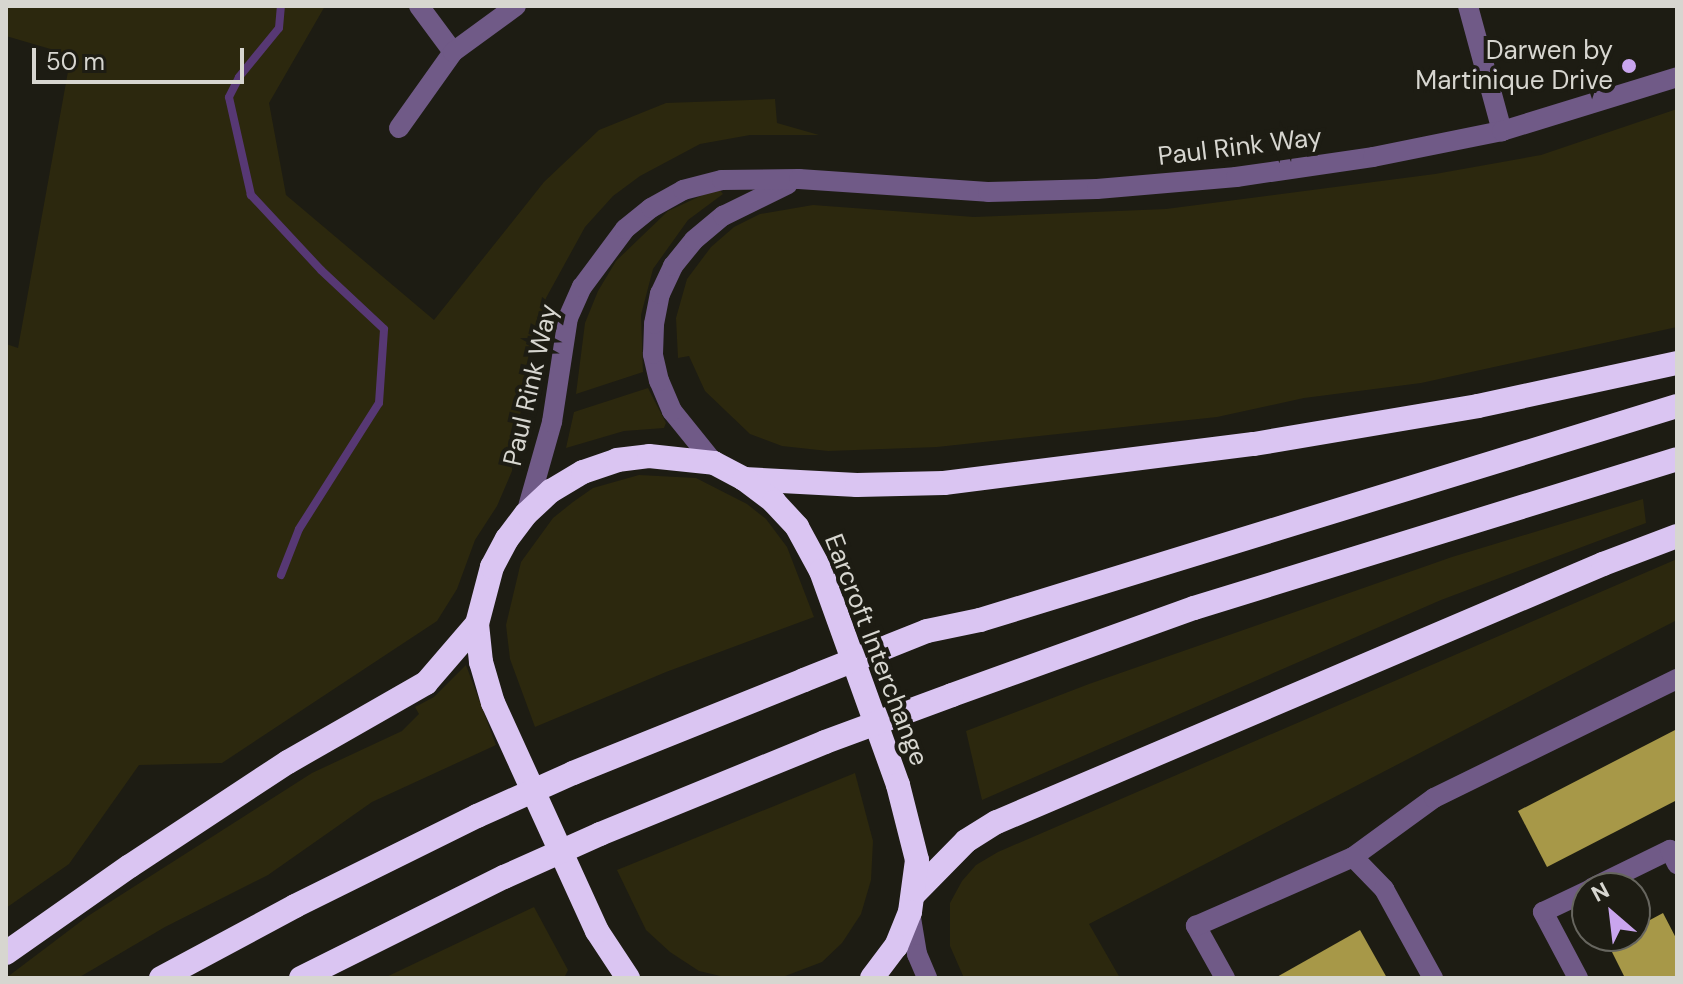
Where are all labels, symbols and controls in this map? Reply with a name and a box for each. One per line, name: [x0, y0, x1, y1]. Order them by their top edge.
scale bar: [36, 32, 248, 82]
place label: Darwen by Martinique Drive: [1415, 35, 1613, 96]
text: 50 m: [46, 46, 105, 77]
marker: Darwen by Martinique Drive: [1620, 57, 1638, 75]
street label: Paul Rink Way: [1156, 121, 1324, 173]
street label: Paul Rink Way: [497, 301, 565, 469]
street label: Earcroft Interchange: [817, 530, 935, 770]
north arrow: [1571, 872, 1651, 952]
text: N: [1587, 876, 1614, 909]

